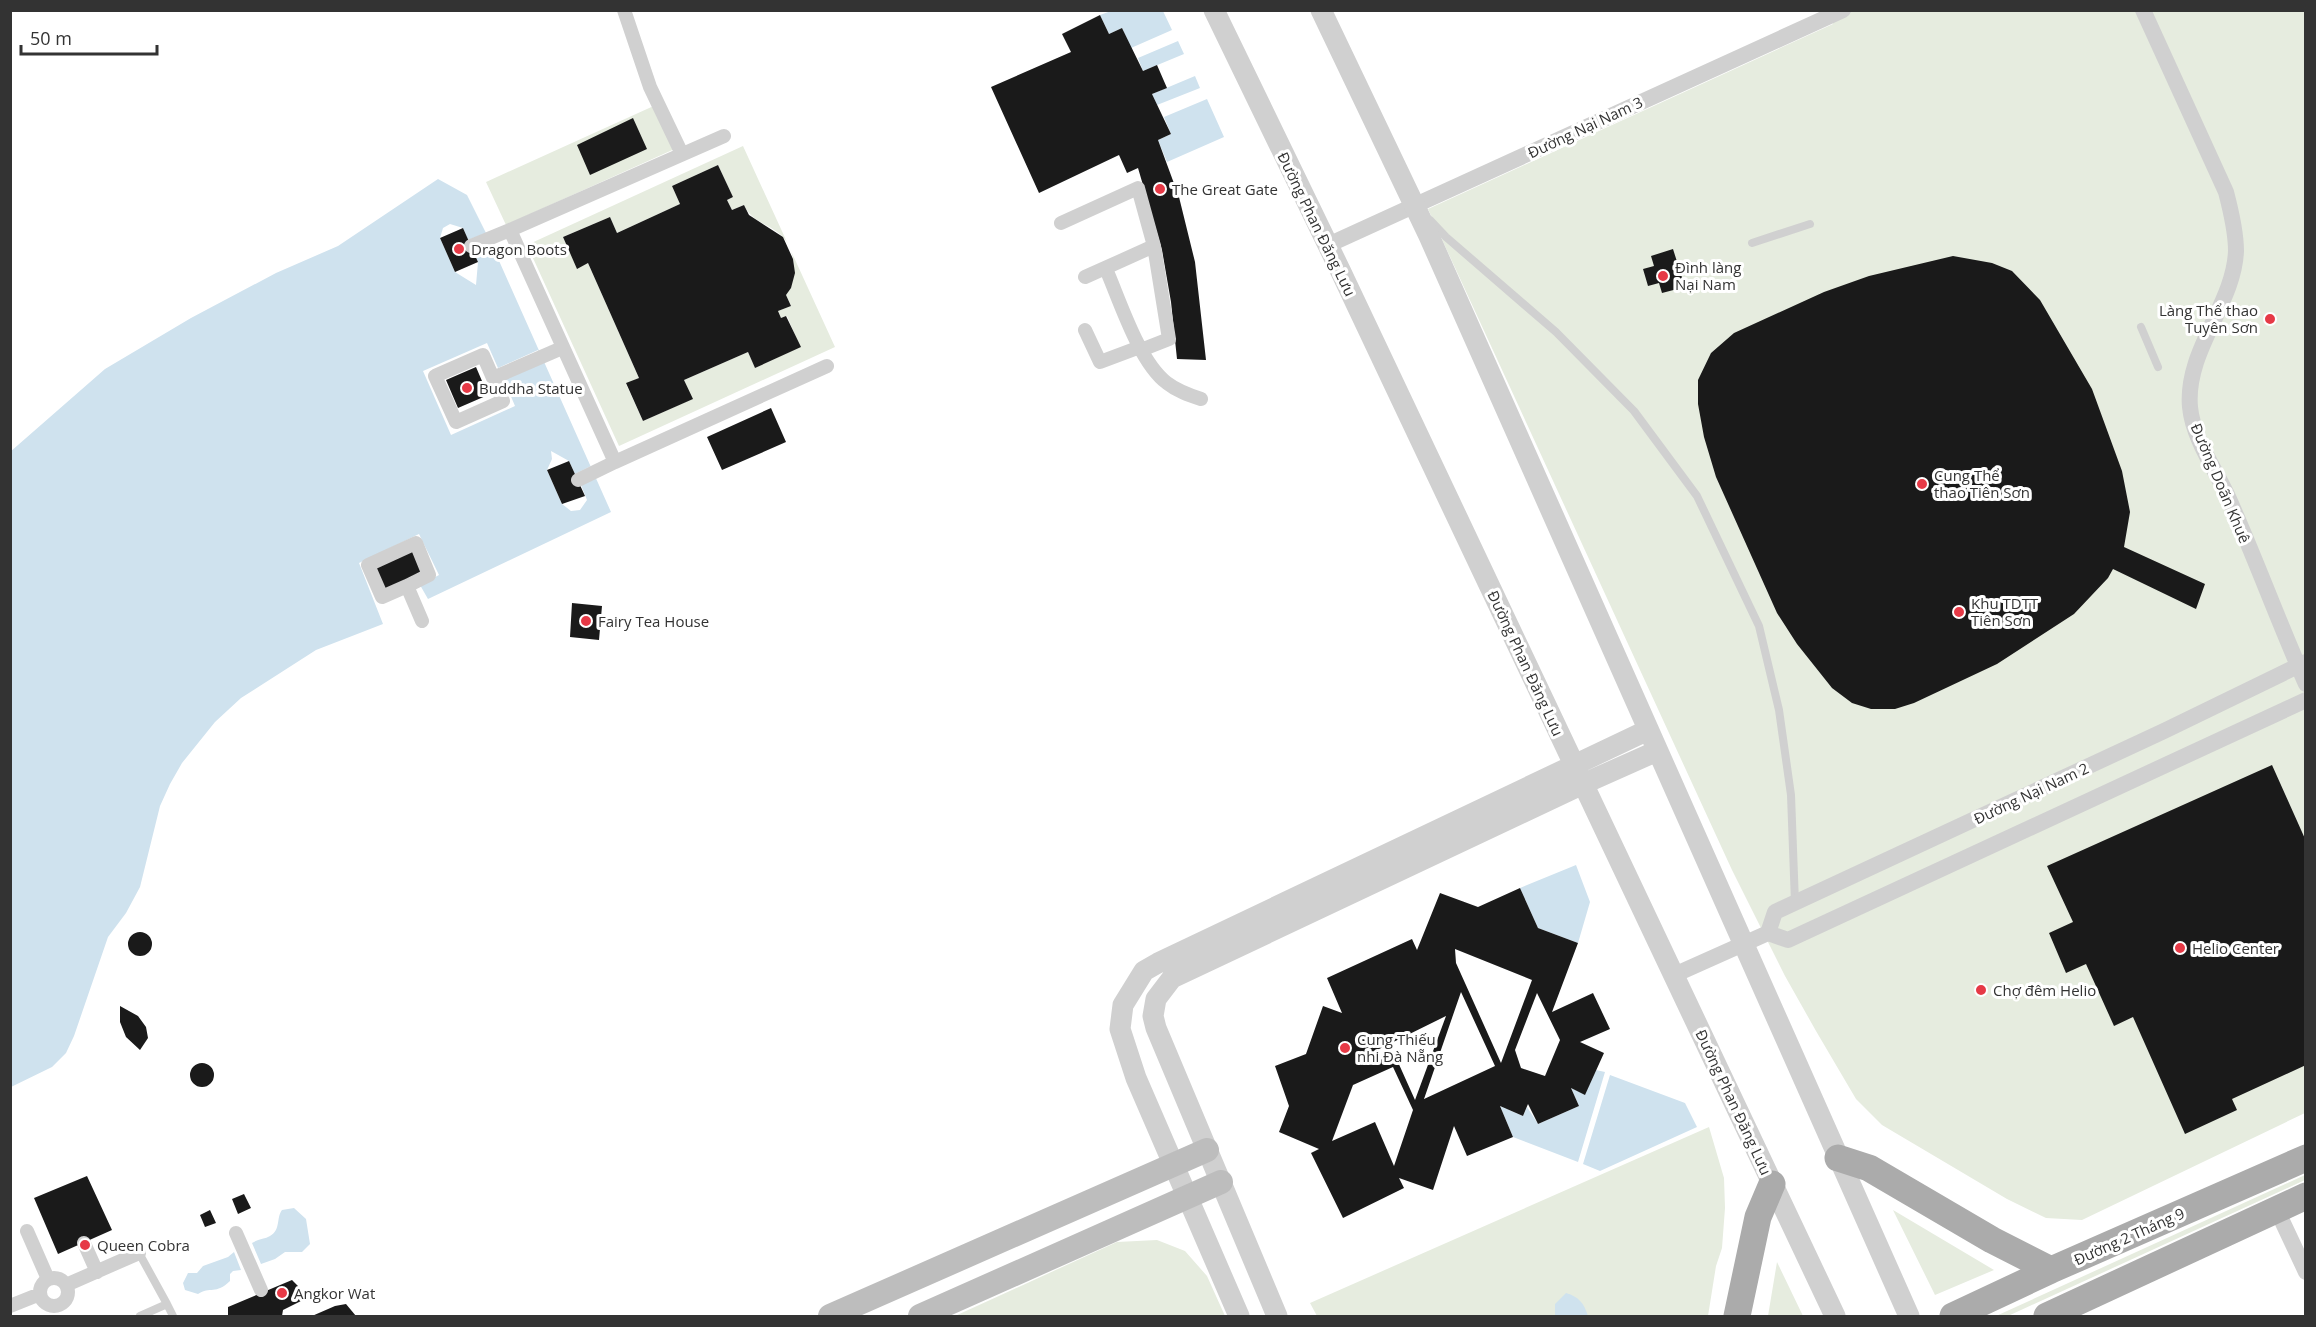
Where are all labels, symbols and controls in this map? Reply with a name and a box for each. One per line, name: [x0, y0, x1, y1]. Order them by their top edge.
scale bar: [21, 18, 158, 56]
text: 50 m: [30, 26, 72, 50]
street label: Đường Nại Nam 3: [1524, 92, 1646, 162]
street label: Đường Phan Đăng Lưu: [1273, 148, 1361, 300]
place label: The Great Gate: [1172, 179, 1278, 199]
marker: The Great Gate: [1153, 182, 1167, 196]
place label: Dragon Boots: [471, 239, 567, 259]
marker: Dragon Boots: [452, 242, 466, 256]
place label: Đình làng Nại Nam: [1675, 257, 1741, 294]
marker: Đình làng Nại Nam: [1656, 269, 1670, 283]
place label: Làng Thể thao Tuyên Sơn: [2159, 300, 2258, 337]
marker: Làng Thể thao Tuyên Sơn: [2263, 312, 2277, 326]
place label: Buddha Statue: [479, 378, 583, 398]
marker: Buddha Statue: [460, 381, 474, 395]
street label: Đường Doãn Khuê: [2187, 420, 2255, 546]
place label: Cung Thể thao Tiên Sơn: [1934, 465, 2030, 502]
marker: Cung Thể thao Tiên Sơn: [1915, 477, 1929, 491]
street label: Đường Phan Đăng Lưu: [1483, 587, 1569, 739]
place label: Khu TDTT Tiên Sơn: [1971, 593, 2039, 630]
marker: Khu TDTT Tiên Sơn: [1952, 605, 1966, 619]
place label: Fairy Tea House: [598, 611, 709, 631]
marker: Fairy Tea House: [579, 614, 593, 628]
street label: Đường Nại Nam 2: [1970, 758, 2092, 828]
place label: Helio Center: [2192, 938, 2279, 958]
marker: Helio Center: [2173, 941, 2187, 955]
place label: Chợ đêm Helio: [1993, 980, 2096, 1000]
marker: Chợ đêm Helio: [1974, 983, 1988, 997]
street label: Đường Phan Đăng Lưu: [1691, 1026, 1777, 1178]
place label: Cung Thiếu nhi Đà Nẵng: [1357, 1029, 1443, 1066]
marker: Cung Thiếu nhi Đà Nẵng: [1338, 1041, 1352, 1055]
street label: Đường 2 Tháng 9: [2070, 1203, 2188, 1269]
place label: Queen Cobra: [97, 1235, 190, 1255]
marker: Queen Cobra: [78, 1238, 92, 1252]
place label: Angkor Wat: [294, 1283, 375, 1303]
marker: Angkor Wat: [275, 1286, 289, 1300]

